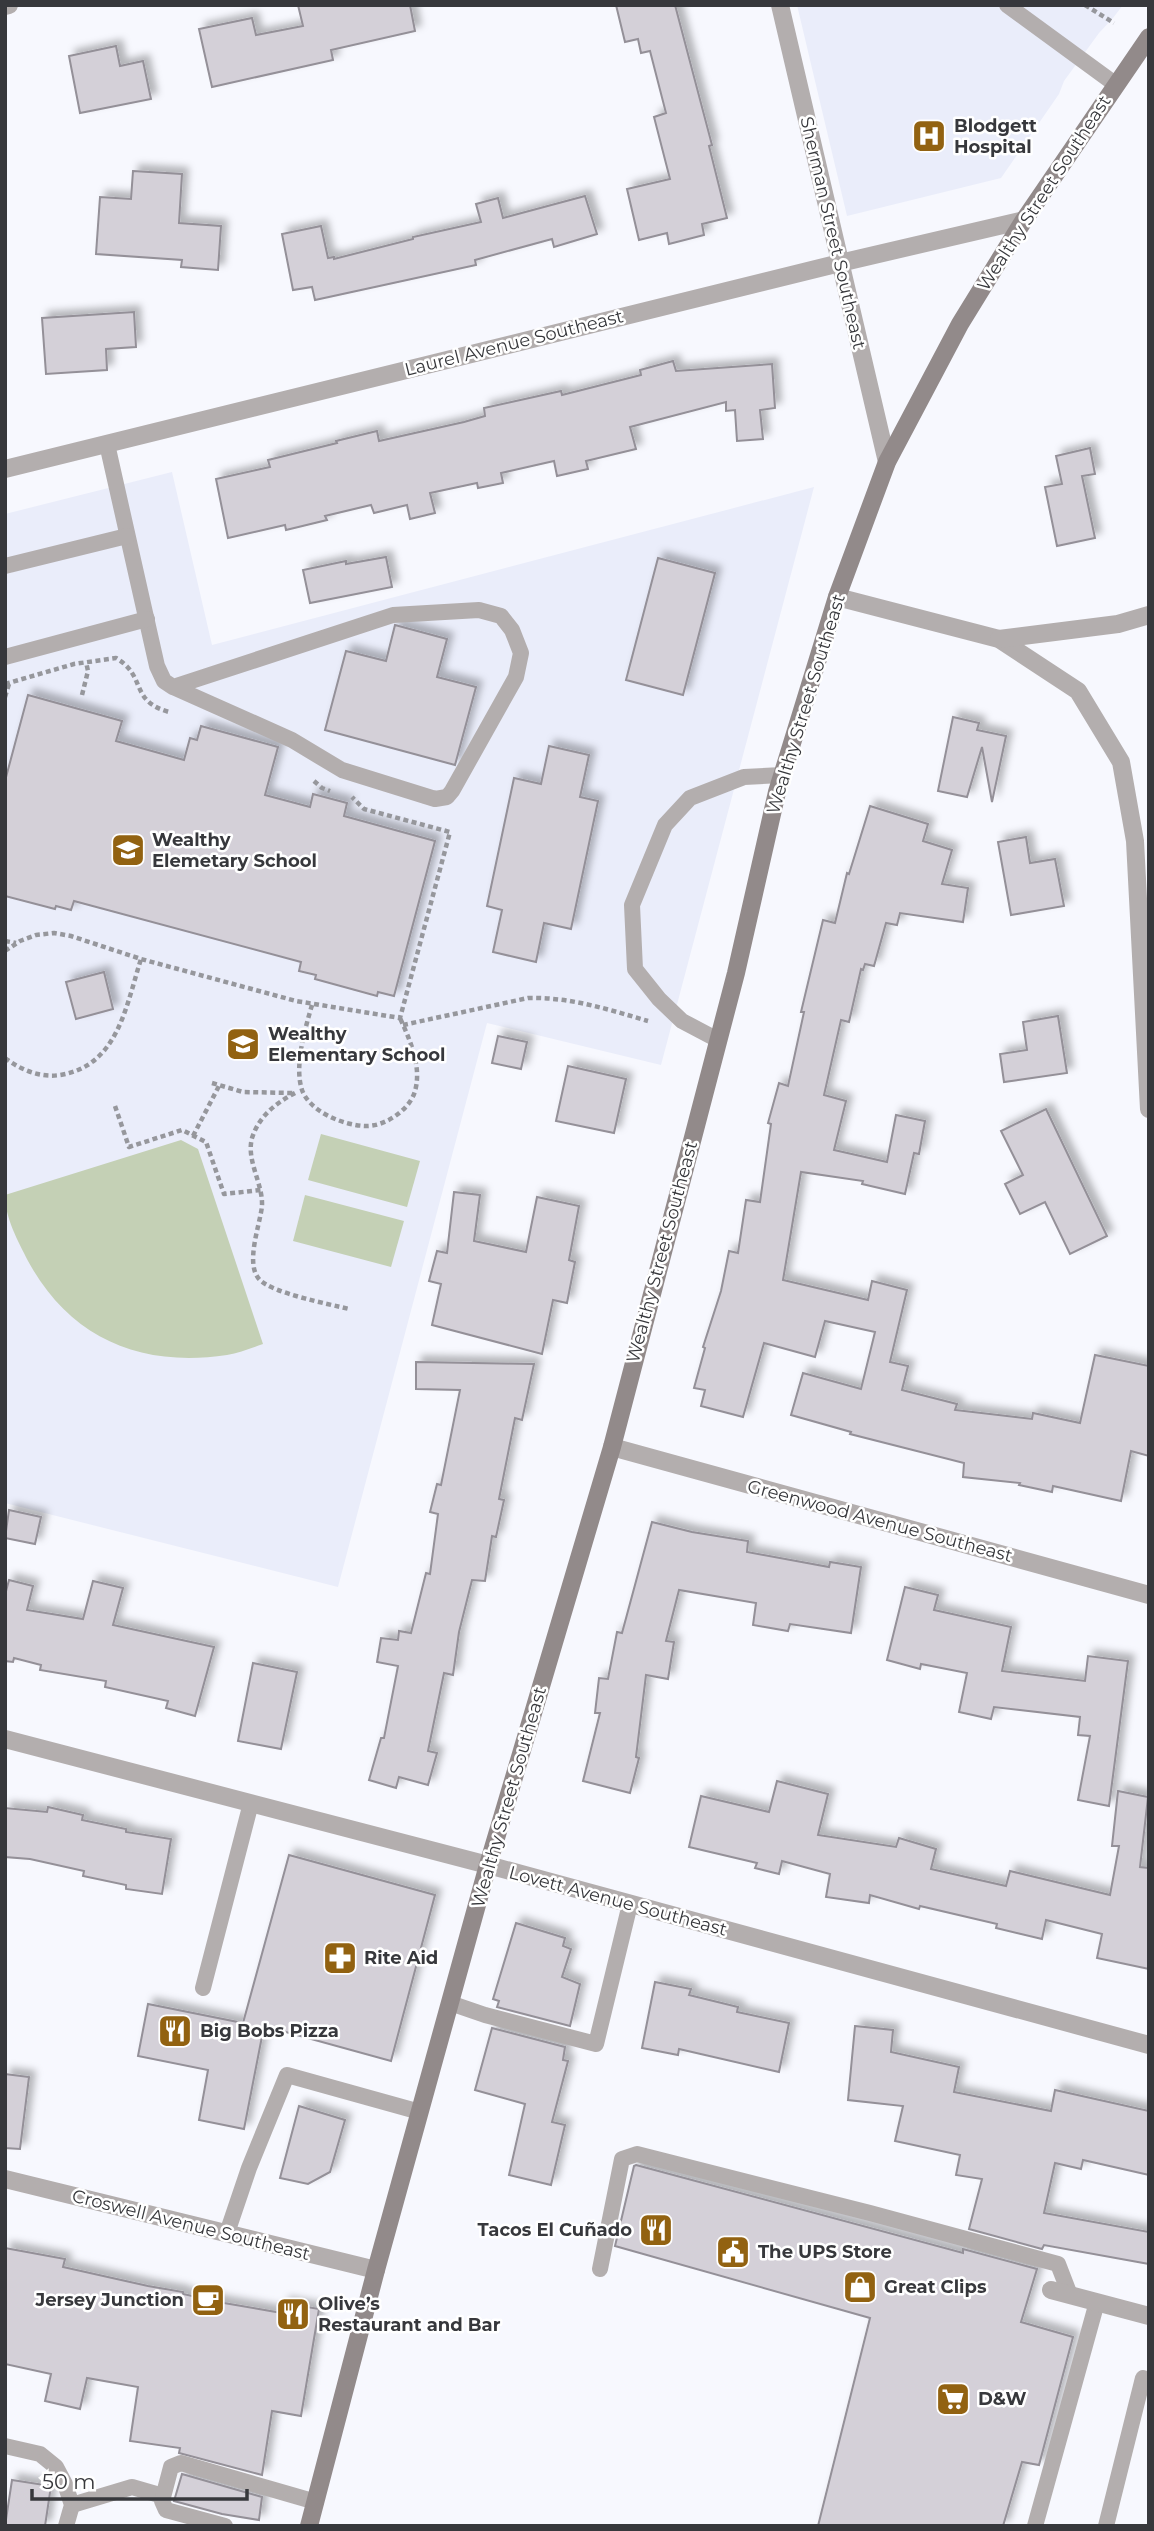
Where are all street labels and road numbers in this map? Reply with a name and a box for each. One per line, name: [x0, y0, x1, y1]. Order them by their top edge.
street label: Wealthy Street Southeast: [972, 91, 1116, 295]
street label: Sherman Street Southeast: [795, 114, 871, 352]
street label: Laurel Avenue Southeast: [402, 305, 626, 381]
street label: Wealthy Street Southeast: [762, 591, 850, 817]
street label: Wealthy Street Southeast: [622, 1139, 702, 1365]
street label: Greenwood Avenue Southeast: [745, 1475, 1015, 1567]
street label: Wealthy Street Southeast: [467, 1684, 551, 1910]
street label: Lovett Avenue Southeast: [507, 1861, 729, 1941]
street label: Croswell Avenue Southeast: [70, 2185, 312, 2265]

